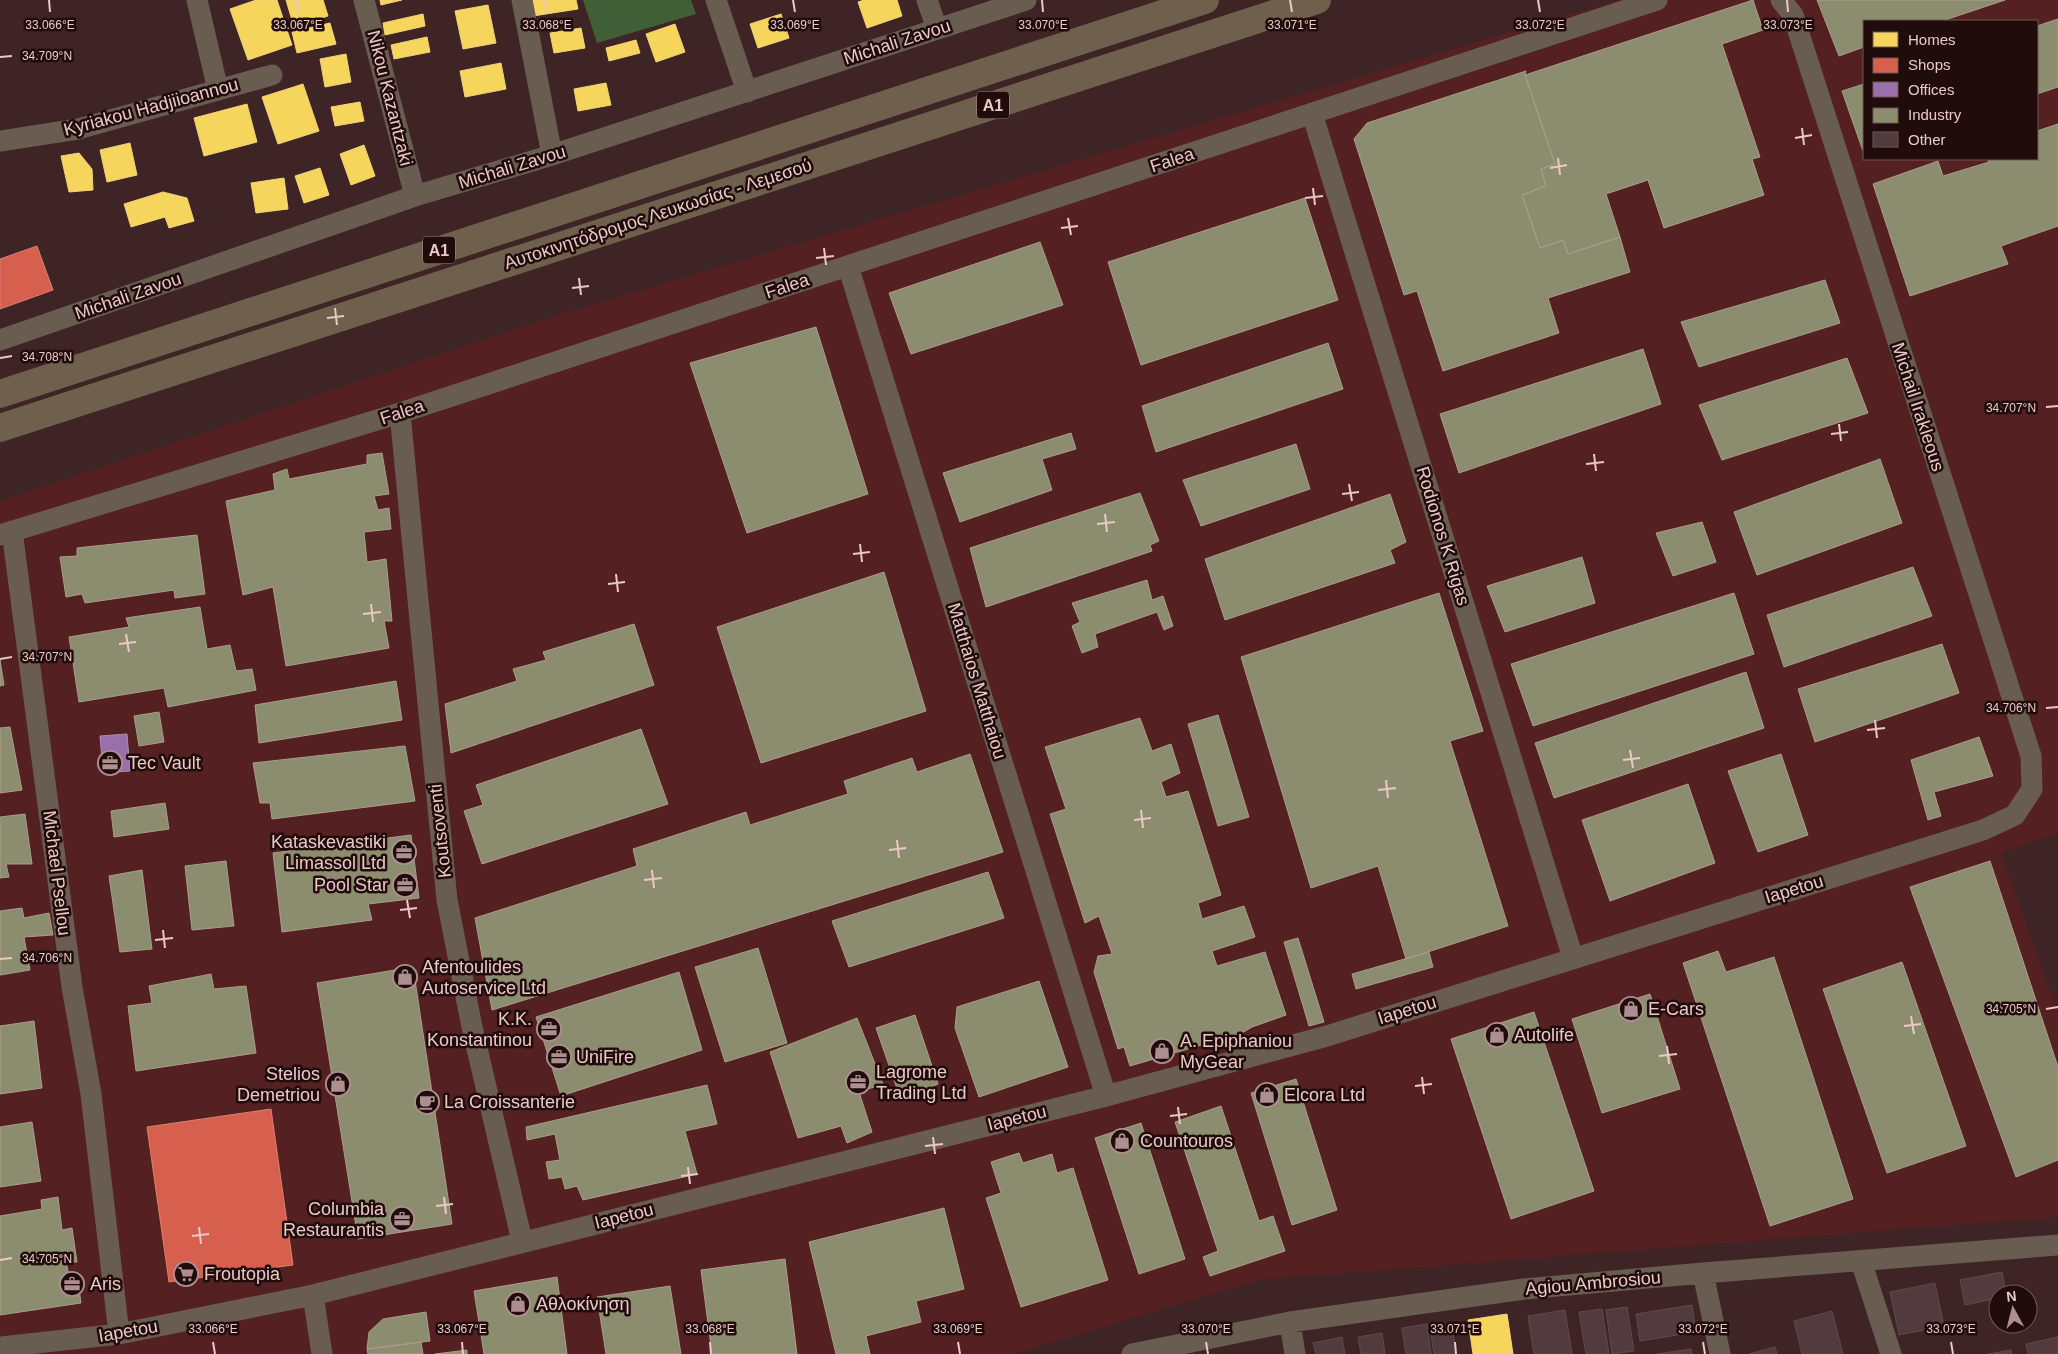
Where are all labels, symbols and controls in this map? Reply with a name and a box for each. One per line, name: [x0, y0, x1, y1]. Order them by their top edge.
street label: Michali Zavou: [841, 15, 953, 69]
text: 33.066°E: [25, 18, 75, 32]
text: 33.067°E: [273, 18, 323, 32]
text: 33.068°E: [522, 18, 572, 32]
text: 33.069°E: [770, 18, 820, 32]
text: 33.070°E: [1018, 18, 1068, 32]
text: 33.071°E: [1267, 18, 1317, 32]
text: 33.072°E: [1515, 18, 1565, 32]
text: 33.073°E: [1763, 18, 1813, 32]
legend: [1863, 20, 2038, 160]
street label: Nikou Kazantzaki: [363, 28, 417, 168]
text: Homes: [1908, 31, 1956, 48]
text: 34.709°N: [22, 49, 72, 63]
text: Shops: [1908, 56, 1951, 73]
street label: Kyriakou Hadjiioannou: [61, 74, 241, 140]
text: Offices: [1908, 81, 1954, 98]
road number: A1: [977, 92, 1009, 118]
text: Industry: [1908, 106, 1962, 123]
text: Other: [1908, 131, 1946, 148]
street label: Michali Zavou: [456, 141, 568, 193]
street label: Falea: [1147, 143, 1197, 176]
street label: Αυτοκινητόδρομος Λευκωσίας - Λεμεσού: [502, 155, 814, 273]
road number: A1: [423, 236, 455, 264]
street label: Michali Zavou: [72, 268, 184, 324]
street label: Falea: [762, 269, 812, 302]
street label: Michail Irakleous: [1888, 340, 1948, 474]
text: 34.708°N: [22, 350, 72, 364]
street label: Falea: [377, 395, 427, 428]
text: 34.707°N: [1986, 401, 2036, 415]
street label: Rodionos K Rigas: [1412, 464, 1474, 608]
street label: Matthaios Matthaiou: [944, 601, 1010, 761]
text: 34.707°N: [22, 650, 72, 664]
text: 34.706°N: [1986, 701, 2036, 715]
office icon: Tec Vault: [97, 750, 123, 776]
place label: Tec Vault: [128, 753, 201, 773]
street label: Koutsoventi: [425, 783, 455, 879]
street label: Michael Psellou: [39, 809, 75, 937]
place label: Kataskevastiki Limassol Ltd: [271, 832, 386, 873]
office icon: Kataskevastiki Limassol Ltd: [391, 839, 417, 865]
street label: Iapetou: [1762, 871, 1826, 907]
office icon: Pool Star: [392, 872, 418, 898]
place label: Pool Star: [314, 875, 388, 895]
text: 34.706°N: [22, 951, 72, 965]
place label: Afentoulides Autoservice Ltd: [422, 957, 546, 998]
shop icon: Afentoulides Autoservice Ltd: [392, 964, 418, 990]
street label: Iapetou: [1375, 992, 1439, 1028]
shop icon: E-Cars: [1618, 996, 1644, 1022]
place label: E-Cars: [1648, 999, 1704, 1019]
text: 34.705°N: [1986, 1002, 2036, 1016]
place label: K.K. Konstantinou: [427, 1009, 532, 1050]
office icon: K.K. Konstantinou: [536, 1016, 562, 1042]
shop icon: Autolife: [1484, 1022, 1510, 1048]
place label: Autolife: [1514, 1025, 1574, 1045]
place label: A. Epiphaniou MyGear: [1180, 1031, 1292, 1072]
shop icon: A. Epiphaniou MyGear: [1149, 1038, 1175, 1064]
office icon: UniFire: [546, 1044, 572, 1070]
place label: UniFire: [576, 1047, 634, 1067]
place label: Lagrome Trading Ltd: [876, 1062, 966, 1103]
place label: Stelios Demetriou: [237, 1064, 320, 1105]
office icon: Lagrome Trading Ltd: [845, 1069, 871, 1095]
shop icon: Stelios Demetriou: [325, 1071, 351, 1097]
shop icon: Elcora Ltd: [1254, 1082, 1280, 1108]
place label: Elcora Ltd: [1284, 1085, 1365, 1105]
cafe icon: La Croissanterie: [414, 1089, 440, 1115]
place label: La Croissanterie: [444, 1092, 575, 1112]
street label: Iapetou: [985, 1101, 1049, 1135]
shop icon: Countouros: [1109, 1128, 1135, 1154]
place label: Countouros: [1140, 1131, 1233, 1151]
place label: Columbia Restaurantis: [283, 1199, 385, 1240]
street label: Iapetou: [592, 1199, 656, 1233]
office icon: Columbia Restaurantis: [389, 1206, 415, 1232]
text: 34.705°N: [22, 1252, 72, 1266]
supermarket icon: Froutopia: [173, 1261, 199, 1287]
place label: Froutopia: [204, 1264, 281, 1284]
street label: Agiou Ambrosiou: [1524, 1267, 1662, 1299]
office icon: Aris: [59, 1271, 85, 1297]
place label: Aris: [90, 1274, 121, 1294]
north arrow: [1988, 1284, 2038, 1334]
text: N: [2005, 1288, 2017, 1305]
shop icon: Αθλοκίνηση: [505, 1291, 531, 1317]
place label: Αθλοκίνηση: [536, 1294, 630, 1314]
street label: Iapetou: [97, 1316, 159, 1346]
text: 33.066°E: [188, 1322, 238, 1336]
text: 33.067°E: [437, 1322, 487, 1336]
text: 33.068°E: [685, 1322, 735, 1336]
text: 33.069°E: [933, 1322, 983, 1336]
text: 33.070°E: [1181, 1322, 1231, 1336]
text: 33.071°E: [1430, 1322, 1480, 1336]
text: 33.072°E: [1678, 1322, 1728, 1336]
text: 33.073°E: [1926, 1322, 1976, 1336]

